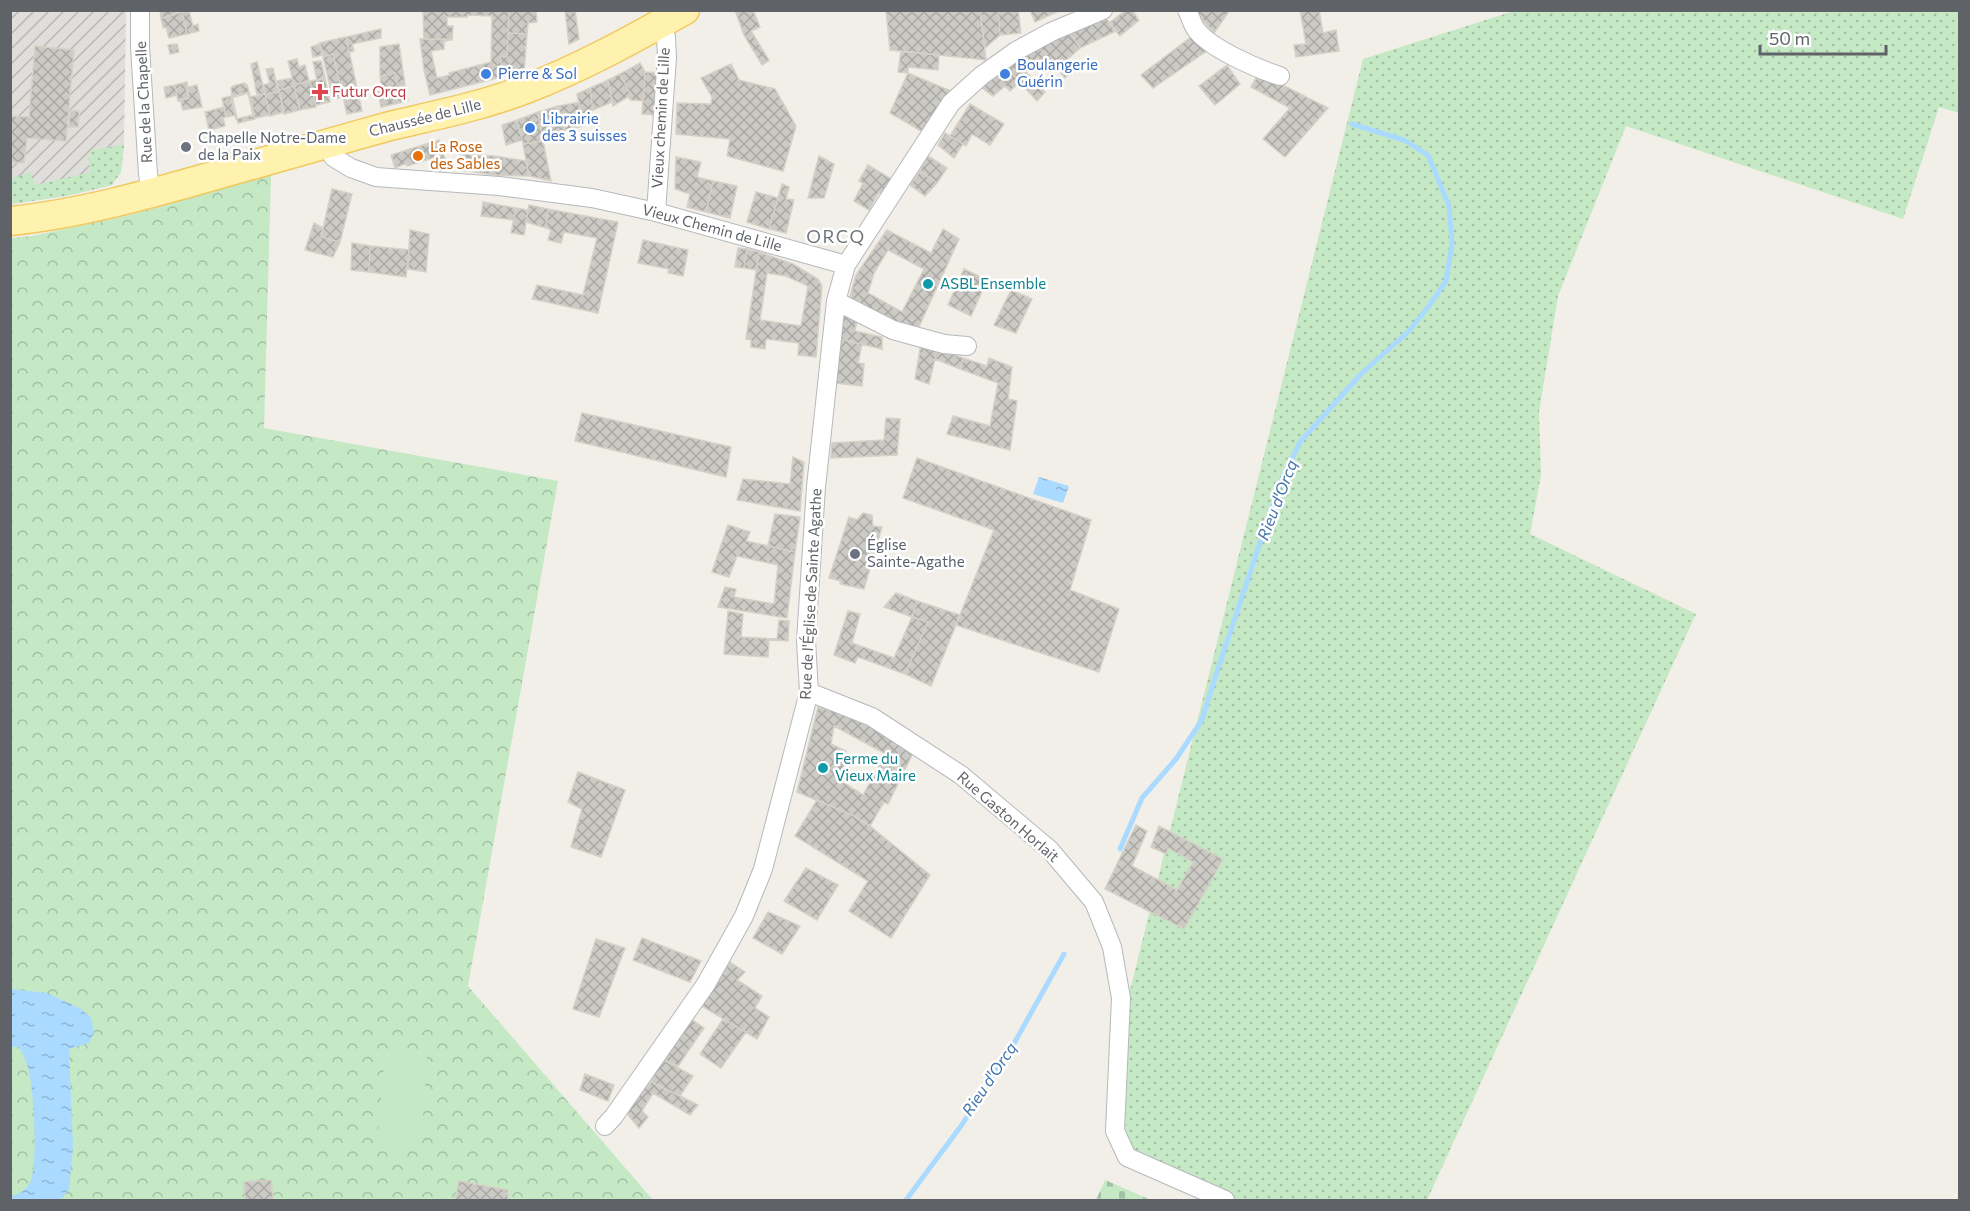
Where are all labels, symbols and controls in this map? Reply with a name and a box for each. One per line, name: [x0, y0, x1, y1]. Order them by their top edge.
scale bar: [1760, 18, 1886, 56]
text: 50 m: [1769, 27, 1810, 49]
street label: Rue de la Chapelle: [131, 41, 155, 164]
street label: Vieux chemin de Lille: [647, 47, 673, 189]
place label: Boulangerie Guérin: [1017, 55, 1098, 90]
place label: Pierre & Sol: [498, 64, 577, 82]
marker: Pierre & Sol: [479, 67, 493, 81]
marker: Boulangerie Guérin: [998, 67, 1012, 81]
place label: Futur Orcq: [332, 82, 406, 100]
marker: Futur Orcq: [313, 85, 327, 99]
street label: Chaussée de Lille: [367, 94, 483, 140]
place label: Librairie des 3 suisses: [542, 109, 627, 144]
marker: Librairie des 3 suisses: [523, 121, 537, 135]
place label: Chapelle Notre-Dame de la Paix: [198, 128, 346, 163]
place label: La Rose des Sables: [430, 137, 501, 172]
marker: Chapelle Notre-Dame de la Paix: [179, 140, 193, 154]
marker: La Rose des Sables: [411, 149, 425, 163]
street label: Vieux Chemin de Lille: [640, 200, 784, 254]
district label: ORCQ: [806, 225, 866, 247]
place label: ASBL Ensemble: [940, 274, 1046, 292]
marker: ASBL Ensemble: [921, 277, 935, 291]
water label: Rieu d'Orcq: [1253, 457, 1300, 543]
street label: Rue de l'Église de Sainte Agathe: [794, 488, 825, 700]
place label: Église Sainte-Agathe: [867, 534, 965, 570]
marker: Église Sainte-Agathe: [848, 547, 862, 561]
place label: Ferme du Vieux Maire: [835, 749, 916, 784]
marker: Ferme du Vieux Maire: [816, 761, 830, 775]
street label: Rue Gaston Horlait: [954, 767, 1063, 865]
water label: Rieu d'Orcq: [957, 1039, 1020, 1119]

